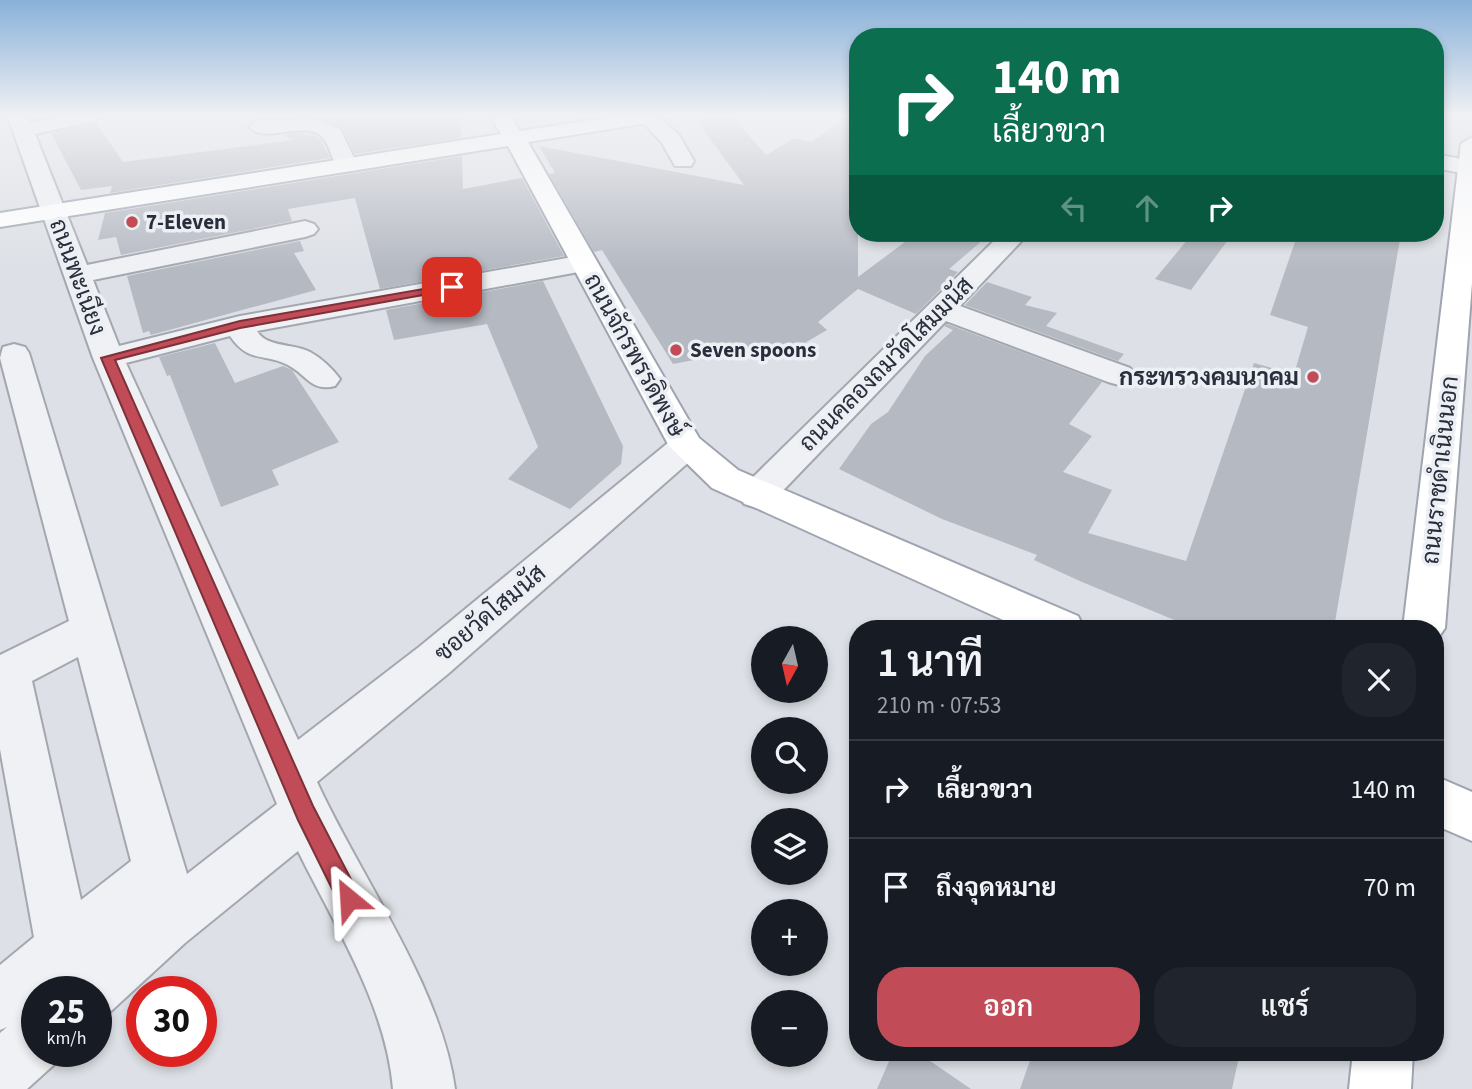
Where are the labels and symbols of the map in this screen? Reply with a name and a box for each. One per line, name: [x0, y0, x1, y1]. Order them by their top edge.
place label: 7-Eleven: [146, 207, 226, 237]
street label: ถนนพะเนียง: [40, 214, 115, 340]
marker: 7-Eleven: [124, 214, 140, 230]
pin: [422, 257, 482, 317]
street label: ถนนจักรพรรดิพงษ์: [575, 267, 694, 444]
street label: ถนนคลองถมวัดโสมมนัส: [791, 269, 982, 460]
place label: Seven spoons: [690, 335, 816, 365]
marker: Seven spoons: [668, 342, 684, 358]
place label: กระทรวงคมนาคม: [1119, 360, 1299, 395]
marker: กระทรวงคมนาคม: [1305, 369, 1321, 385]
street label: ถนนราชดำเนินนอก: [1413, 374, 1468, 566]
street label: ซอยวัดโสมนัส: [427, 556, 554, 671]
north arrow: [751, 626, 828, 704]
position arrow: [312, 862, 386, 936]
speed limit sign: 30: [126, 976, 217, 1067]

